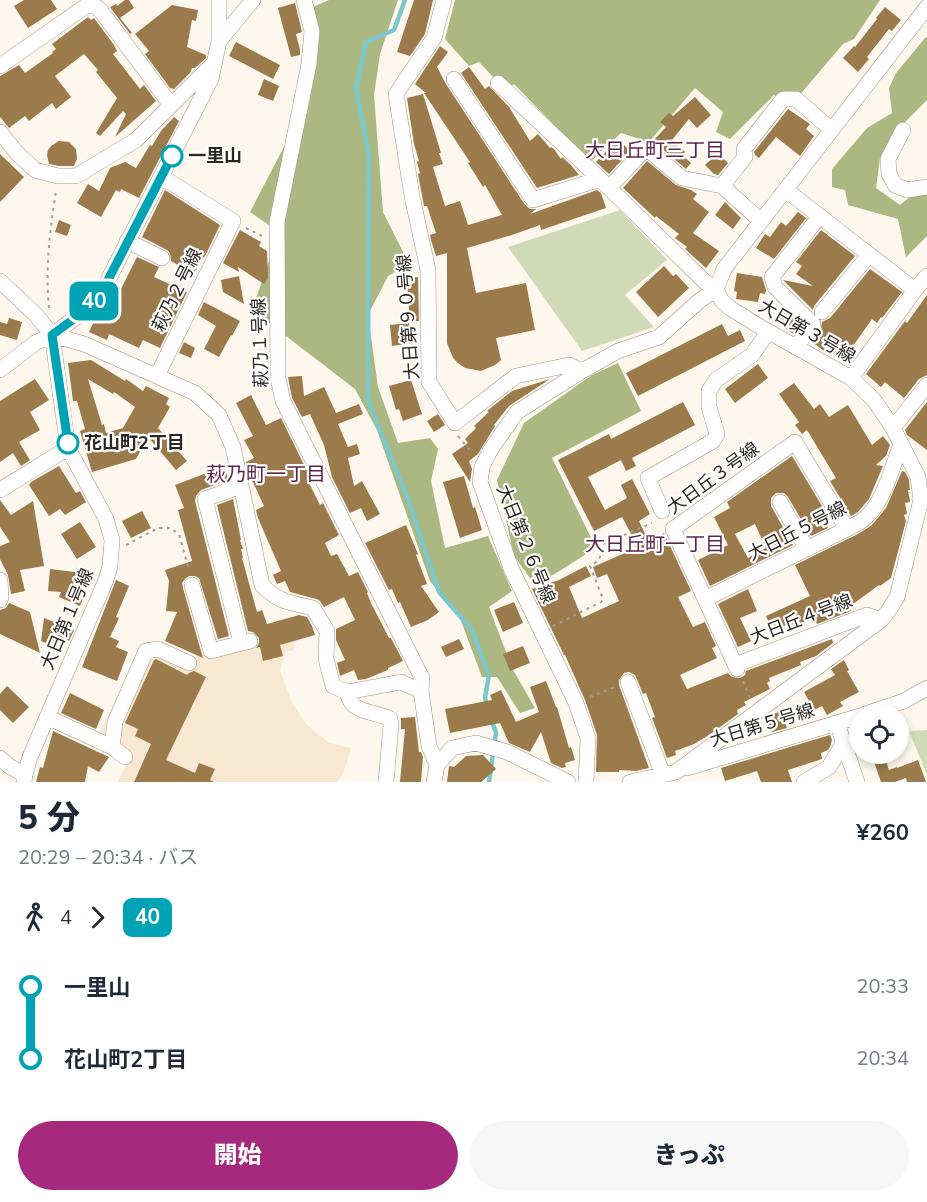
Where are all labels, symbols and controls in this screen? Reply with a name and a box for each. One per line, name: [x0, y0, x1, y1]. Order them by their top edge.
district label: 大日丘町三丁目: [585, 137, 725, 164]
place label: 一里山: [188, 144, 242, 168]
marker: 一里山: [161, 145, 183, 167]
street label: 萩乃２号線: [146, 244, 208, 336]
street label: 大日第９０号線: [392, 253, 424, 381]
line badge: 40: [67, 282, 121, 320]
text: 40: [81, 287, 107, 315]
street label: 大日第３号線: [754, 294, 860, 368]
street label: 萩乃１号線: [246, 298, 274, 388]
place label: 花山町2丁目: [84, 431, 185, 455]
marker: 花山町2丁目: [57, 432, 79, 454]
street label: 大日丘３号線: [662, 437, 764, 519]
district label: 萩乃町一丁目: [206, 461, 326, 488]
street label: 大日第２６号線: [491, 481, 561, 607]
street label: 大日丘５号線: [743, 496, 851, 566]
district label: 大日丘町一丁目: [585, 531, 725, 558]
street label: 大日第１号線: [35, 565, 99, 673]
street label: 大日丘４号線: [746, 588, 856, 650]
street label: 大日第５号線: [707, 698, 817, 752]
map controls: [849, 704, 909, 764]
button: locate: [849, 704, 909, 764]
text: 5 分: [18, 796, 80, 841]
text: ¥260: [856, 818, 909, 848]
text: 20:29 – 20:34 · バス: [18, 844, 198, 871]
icon: walk: [18, 901, 51, 934]
icon: forward: [81, 901, 114, 934]
text: 40: [135, 903, 160, 931]
text: 4: [60, 904, 72, 931]
text: 一里山: [64, 973, 130, 1003]
text: 20:33: [856, 973, 909, 1000]
text: 花山町2丁目: [64, 1045, 187, 1075]
text: 20:34: [856, 1045, 909, 1072]
button: 開始: [18, 1121, 458, 1190]
button: きっぷ: [470, 1121, 909, 1190]

